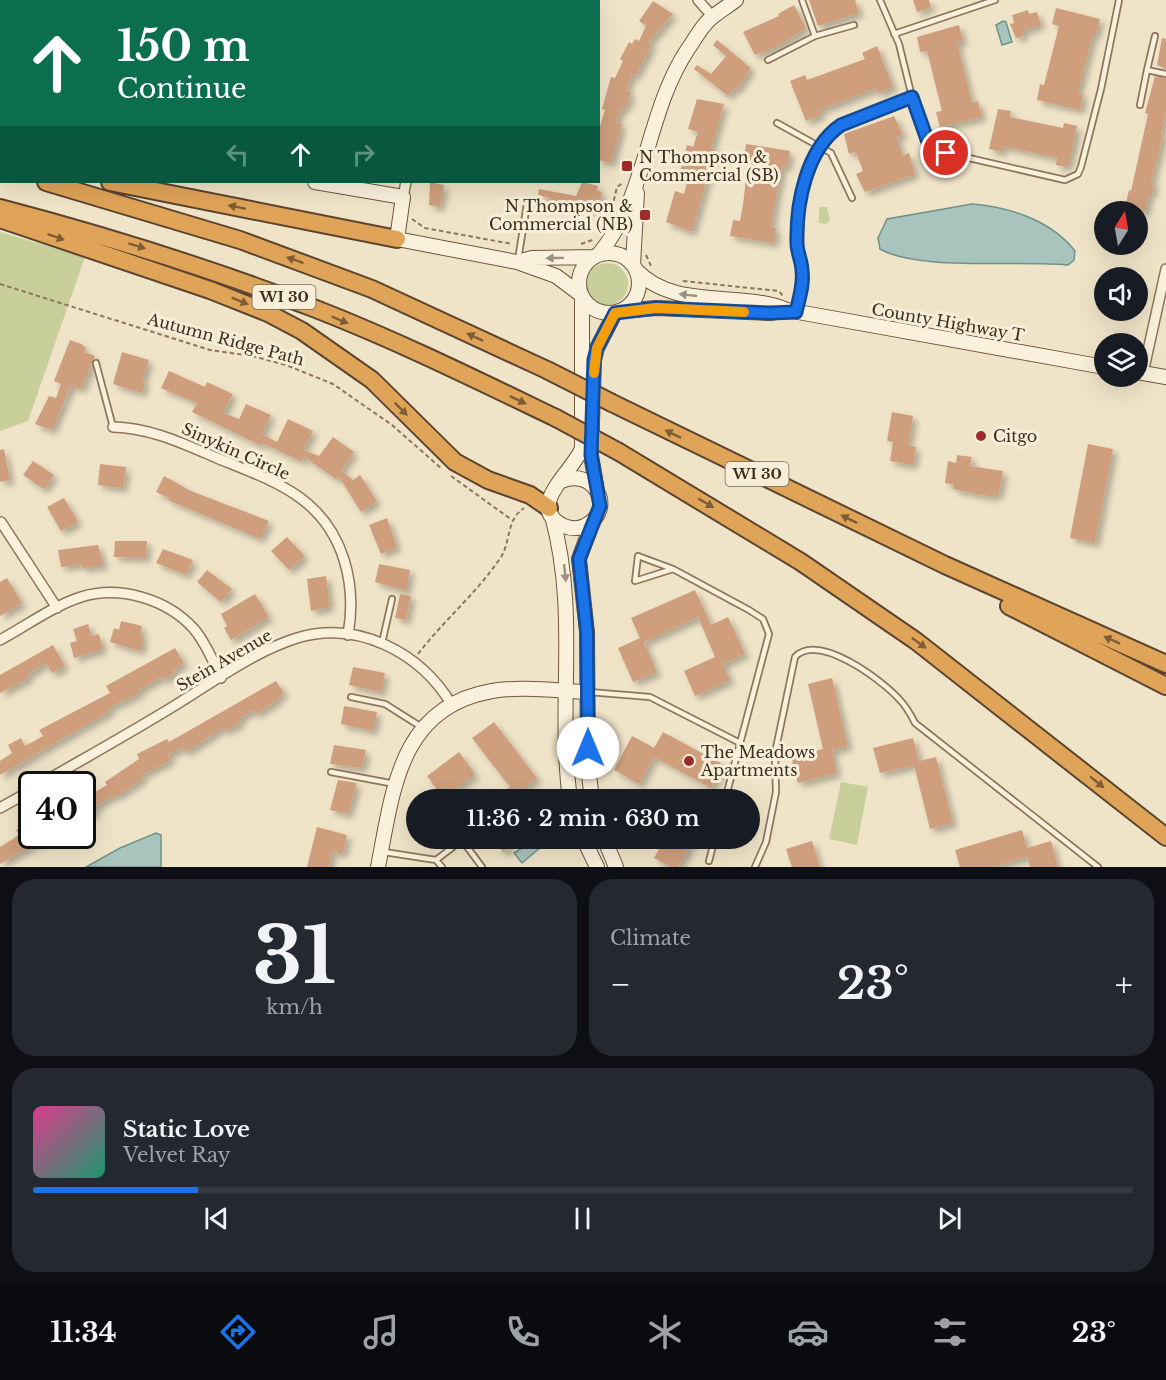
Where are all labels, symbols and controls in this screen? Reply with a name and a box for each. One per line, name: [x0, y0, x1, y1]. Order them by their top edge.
text: 150 m: [117, 20, 250, 72]
icon: ahead: [18, 24, 96, 102]
text: Continue: [117, 72, 247, 105]
pin: [920, 127, 971, 178]
icon: arrive: [929, 136, 962, 169]
icon: left: [221, 138, 254, 171]
icon: ahead: [284, 138, 317, 171]
icon: right: [347, 138, 380, 171]
place label: N Thompson & Commercial (SB): [639, 147, 779, 185]
marker: N Thompson & Commercial (SB): [620, 159, 634, 173]
place label: N Thompson & Commercial (NB): [489, 196, 633, 234]
north arrow: [1094, 201, 1148, 255]
map controls: [1094, 201, 1148, 387]
one-way arrow: [227, 202, 246, 211]
marker: N Thompson & Commercial (NB): [638, 208, 652, 222]
one-way arrow: [47, 232, 65, 242]
one-way arrow: [128, 242, 146, 251]
one-way arrow: [546, 253, 565, 263]
one-way arrow: [286, 255, 304, 265]
button: sound: [1094, 267, 1148, 321]
road number: WI 30: [252, 285, 316, 309]
one-way arrow: [679, 290, 698, 300]
one-way arrow: [231, 297, 249, 307]
street label: County Highway T: [870, 299, 1026, 345]
street label: Autumn Ridge Path: [145, 308, 306, 370]
one-way arrow: [332, 315, 350, 325]
one-way arrow: [466, 332, 483, 341]
button: layers: [1094, 333, 1148, 387]
one-way arrow: [509, 394, 527, 404]
one-way arrow: [393, 401, 407, 415]
street label: Sinykin Circle: [179, 418, 293, 484]
place label: Citgo: [993, 426, 1037, 446]
one-way arrow: [665, 429, 682, 438]
marker: Citgo: [974, 429, 988, 443]
road number: WI 30: [726, 462, 789, 486]
one-way arrow: [698, 498, 715, 508]
one-way arrow: [840, 514, 857, 523]
one-way arrow: [560, 563, 570, 582]
street label: Stein Avenue: [173, 625, 275, 695]
one-way arrow: [1103, 635, 1121, 645]
one-way arrow: [911, 637, 927, 649]
position arrow: [556, 716, 620, 780]
place label: The Meadows Apartments: [700, 742, 815, 780]
marker: The Meadows Apartments: [682, 754, 696, 768]
speed limit sign: 40: [18, 771, 96, 849]
one-way arrow: [1089, 775, 1105, 788]
text: 11:36 · 2 min · 630 m: [466, 805, 700, 832]
text: 31: [253, 907, 336, 1004]
text: Climate: [610, 926, 691, 950]
text: 23°: [837, 955, 909, 1011]
text: −: [610, 964, 631, 1005]
text: +: [1115, 964, 1133, 1005]
text: km/h: [266, 995, 323, 1019]
text: Static Love: [123, 1116, 250, 1143]
text: Velvet Ray: [123, 1143, 231, 1167]
icon: previous: [200, 1202, 233, 1235]
icon: pause: [566, 1202, 599, 1235]
icon: next: [933, 1202, 966, 1235]
icon: directions: [217, 1311, 259, 1353]
icon: music: [360, 1311, 402, 1353]
icon: phone: [502, 1311, 544, 1353]
icon: climate: [644, 1311, 686, 1353]
icon: car: [787, 1311, 829, 1353]
icon: filters: [929, 1311, 971, 1353]
text: 11:34: [50, 1316, 117, 1349]
text: 23°: [1072, 1316, 1116, 1349]

